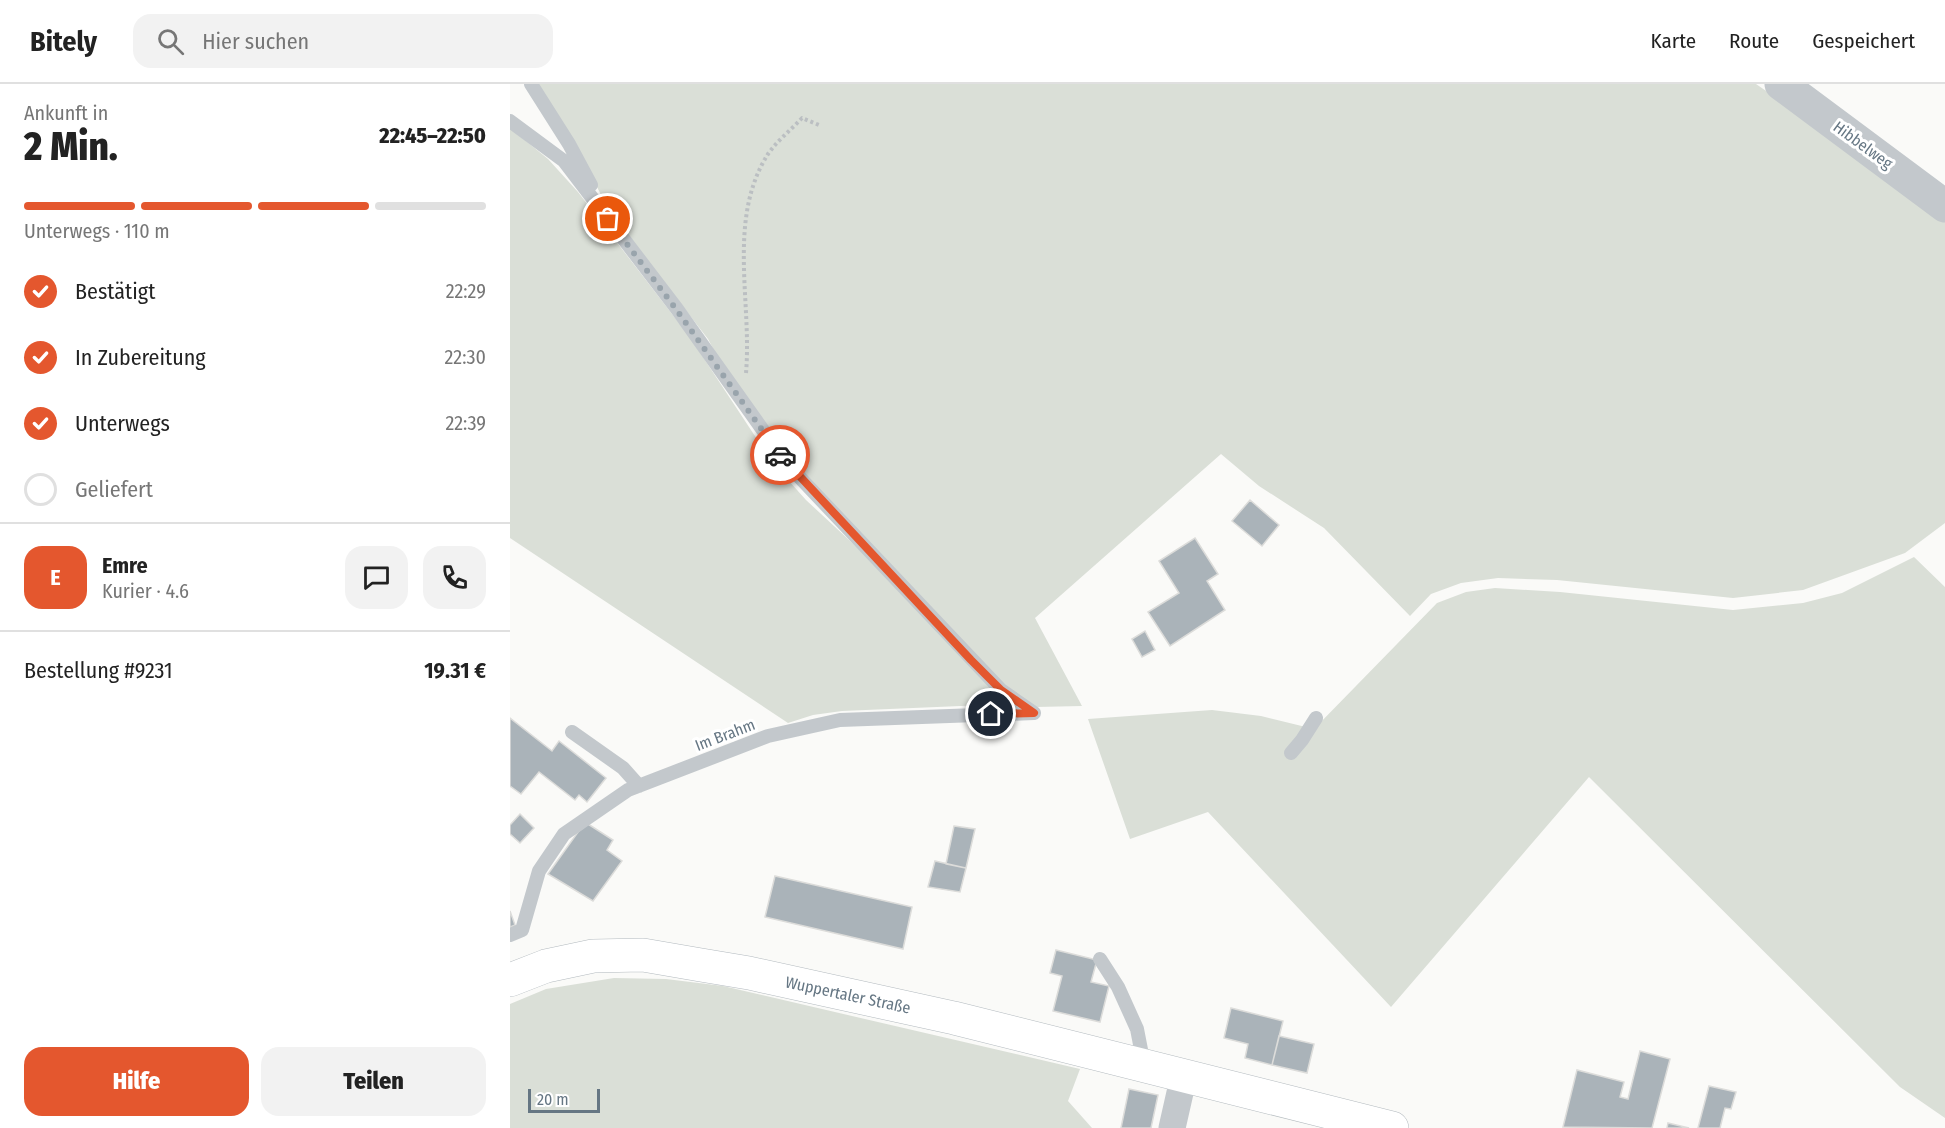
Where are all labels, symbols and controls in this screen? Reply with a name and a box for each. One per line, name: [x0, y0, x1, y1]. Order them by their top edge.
search box: [133, 14, 553, 68]
text: Bitely: [30, 25, 97, 58]
icon: search: [154, 25, 187, 58]
text: Hier suchen: [202, 28, 309, 55]
text: Karte: [1651, 28, 1696, 54]
text: Route: [1729, 28, 1779, 54]
text: Gespeichert: [1812, 28, 1915, 54]
text: Ankunft in: [24, 101, 108, 125]
street label: Hibbelweg: [1830, 117, 1897, 173]
text: 22:45–22:50: [379, 122, 486, 149]
text: 2 Min.: [24, 124, 118, 170]
pin: [582, 193, 633, 244]
icon: bag: [591, 202, 624, 235]
text: Unterwegs · 110 m: [24, 219, 170, 243]
icon: check: [24, 275, 57, 308]
text: Bestätigt: [75, 278, 155, 305]
text: 22:29: [446, 279, 486, 303]
icon: check: [24, 341, 57, 374]
text: In Zubereitung: [75, 344, 206, 371]
text: 22:30: [445, 345, 486, 369]
icon: check: [24, 407, 57, 440]
text: Unterwegs: [75, 410, 170, 437]
text: 22:39: [445, 411, 486, 435]
courier: [750, 425, 810, 485]
icon: car: [764, 439, 797, 472]
text: Geliefert: [75, 476, 153, 503]
button: chat: [345, 546, 408, 609]
button: phone: [423, 546, 486, 609]
text: Emre: [102, 552, 148, 579]
text: E: [50, 564, 61, 591]
text: Kurier · 4.6: [102, 579, 189, 603]
text: Bestellung #9231: [24, 657, 173, 684]
text: 19.31 €: [424, 657, 486, 684]
pin: [965, 688, 1016, 739]
icon: home: [974, 697, 1007, 730]
street label: Im Brahm: [692, 715, 758, 755]
street label: Wuppertaler Straße: [784, 972, 912, 1018]
button: Hilfe: [24, 1047, 249, 1116]
button: Teilen: [261, 1047, 486, 1116]
scale bar: [528, 1086, 600, 1114]
text: 20 m: [537, 1090, 568, 1109]

